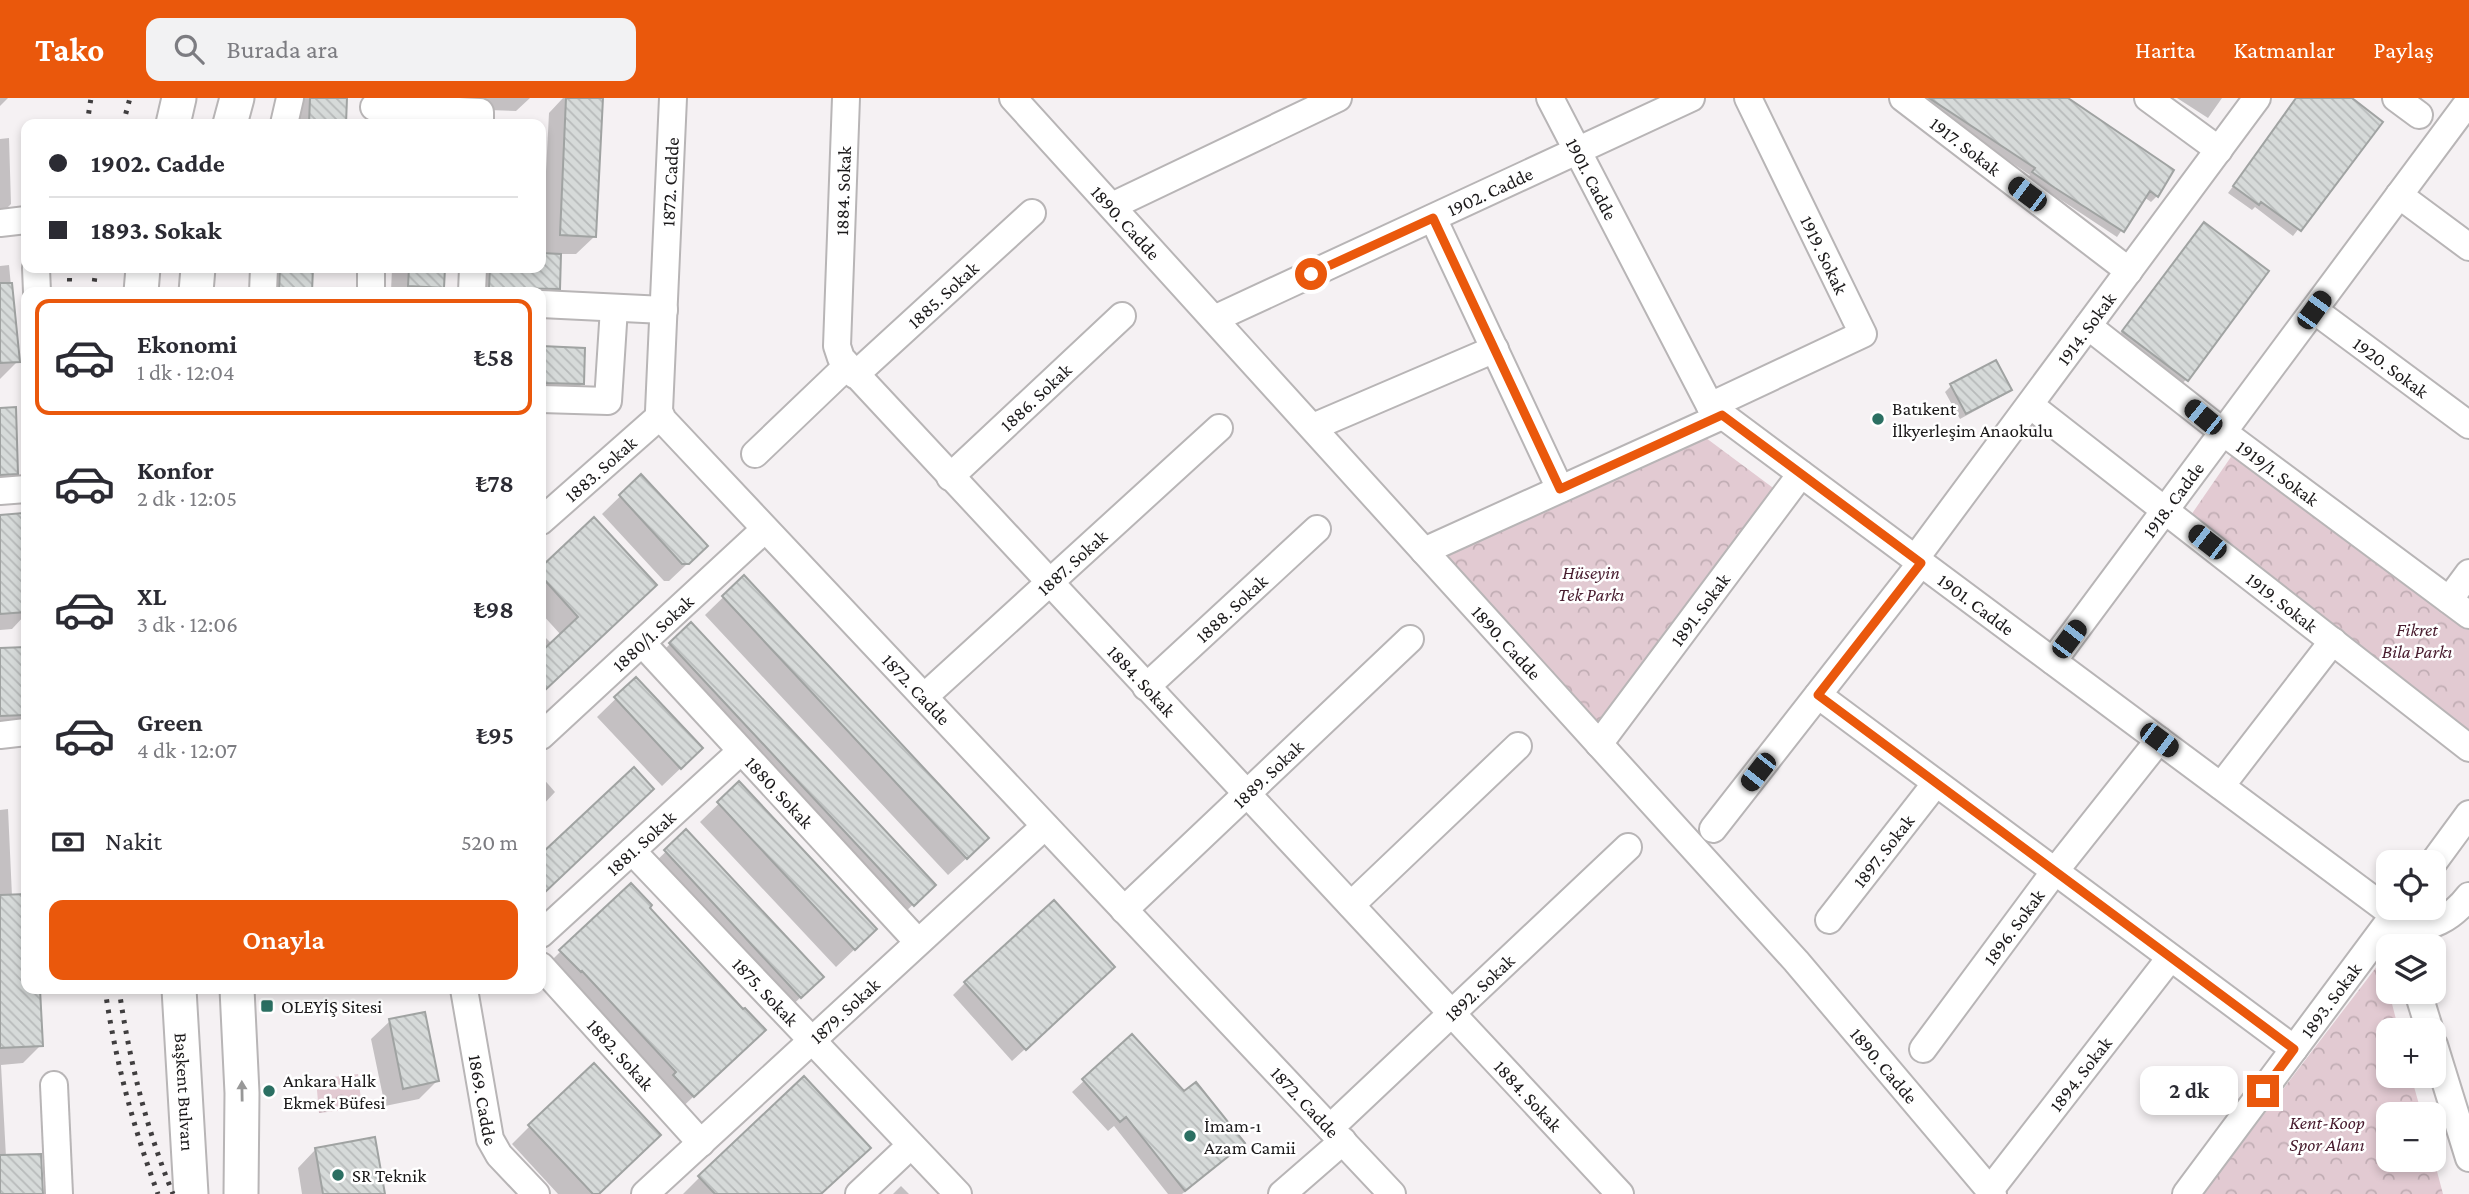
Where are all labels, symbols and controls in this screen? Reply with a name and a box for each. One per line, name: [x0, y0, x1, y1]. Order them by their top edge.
search box: [146, 18, 636, 81]
icon: search: [170, 30, 208, 68]
text: Tako: [35, 31, 104, 68]
text: Burada ara: [226, 35, 339, 64]
text: Harita: [2135, 36, 2196, 63]
text: Katmanlar: [2234, 36, 2335, 63]
text: Paylaş: [2373, 36, 2434, 63]
street label: 1917. Sokak: [1926, 112, 2006, 180]
street label: 1901. Cadde: [1562, 134, 1622, 223]
street label: 1872. Cadde: [657, 137, 683, 227]
street label: 1884. Sokak: [831, 145, 855, 236]
text: 1902. Cadde: [91, 149, 225, 178]
street label: 1902. Cadde: [1444, 162, 1536, 220]
car: [2004, 173, 2051, 215]
street label: 1890. Cadde: [1087, 181, 1165, 264]
street label: 1919. Sokak: [1796, 212, 1852, 298]
text: 1893. Sokak: [91, 216, 222, 245]
street label: 1885. Sokak: [903, 256, 983, 332]
route start: [1295, 258, 1327, 290]
street label: 1914. Sokak: [2052, 287, 2120, 369]
car: [2294, 287, 2335, 333]
icon: car: [53, 326, 116, 389]
text: Ekonomi: [137, 330, 237, 359]
street label: 1920. Sokak: [2349, 333, 2433, 402]
text: ₺58: [474, 343, 514, 372]
street label: 1886. Sokak: [996, 358, 1076, 435]
text: 1 dk · 12:04: [137, 359, 235, 385]
car: [2181, 396, 2226, 438]
place label: Batıkent İlkyerleşim Anaokulu: [1892, 398, 2053, 441]
marker: Batıkent İlkyerleşim Anaokulu: [1870, 411, 1886, 427]
street label: 1883. Sokak: [560, 431, 641, 506]
street label: 1919/1. Sokak: [2233, 436, 2324, 511]
icon: car: [53, 452, 116, 515]
text: Konfor: [137, 456, 214, 485]
street label: 1918. Cadde: [2138, 458, 2208, 541]
text: ₺78: [476, 469, 514, 498]
text: 2 dk · 12:05: [137, 485, 237, 511]
car: [2184, 521, 2231, 563]
street label: 1887. Sokak: [1033, 525, 1112, 599]
park label: Hüseyin Tek Parkı: [1558, 562, 1624, 605]
street label: 1891. Sokak: [1666, 568, 1734, 650]
street label: 1919. Sokak: [2242, 568, 2323, 637]
street label: 1888. Sokak: [1191, 569, 1272, 647]
street label: 1901. Cadde: [1934, 569, 2018, 639]
icon: car: [53, 578, 116, 641]
text: XL: [137, 582, 166, 611]
street label: 1880/1. Sokak: [608, 590, 698, 675]
text: ₺98: [474, 595, 514, 624]
street label: 1890. Cadde: [1468, 601, 1546, 684]
text: 3 dk · 12:06: [137, 611, 238, 637]
car: [2048, 616, 2091, 662]
park label: Fikret Bila Parkı: [2382, 619, 2452, 662]
street label: 1884. Sokak: [1104, 641, 1181, 721]
street label: 1872. Cadde: [878, 649, 955, 729]
icon: car: [53, 704, 116, 767]
text: Green: [137, 708, 203, 737]
car: [2136, 719, 2183, 761]
text: ₺95: [476, 721, 514, 750]
street label: 1889. Sokak: [1228, 735, 1308, 812]
text: 4 dk · 12:07: [137, 737, 237, 763]
car: [1737, 749, 1780, 795]
street label: 1880. Sokak: [741, 752, 819, 833]
street label: 1881. Sokak: [602, 805, 680, 880]
street label: 1897. Sokak: [1848, 809, 1919, 891]
icon: cash: [49, 823, 87, 861]
text: Nakit: [105, 827, 162, 856]
text: 520 m: [461, 829, 518, 855]
map controls: [2376, 850, 2446, 1172]
button: locate: [2376, 850, 2446, 920]
street label: 1896. Sokak: [1979, 884, 2049, 969]
button: Onayla: [49, 900, 518, 980]
button: layers: [2376, 934, 2446, 1004]
street label: 1892. Sokak: [1440, 949, 1519, 1025]
street label: 1875. Sokak: [728, 953, 804, 1031]
street label: 1893. Sokak: [2296, 958, 2366, 1041]
street label: 1879. Sokak: [805, 973, 884, 1048]
place label: OLEYİŞ Sitesi: [281, 996, 382, 1017]
marker: OLEYİŞ Sitesi: [259, 998, 275, 1014]
street label: 1882. Sokak: [583, 1014, 659, 1095]
button: +: [2376, 1018, 2446, 1088]
street label: 1890. Cadde: [1846, 1023, 1922, 1108]
street label: Başkent Bulvarı: [171, 1032, 199, 1152]
street label: 1894. Sokak: [2045, 1032, 2116, 1115]
street label: 1869. Cadde: [465, 1053, 502, 1149]
street label: 1884. Sokak: [1490, 1056, 1567, 1136]
street label: 1872. Cadde: [1267, 1062, 1344, 1142]
callout: 2 dk: [2140, 1066, 2238, 1116]
place label: Ankara Halk Ekmek Büfesi: [283, 1070, 385, 1113]
route end: [2247, 1075, 2279, 1107]
text: 2 dk: [2169, 1077, 2209, 1103]
one-way arrow: [236, 1079, 247, 1101]
marker: Ankara Halk Ekmek Büfesi: [261, 1083, 277, 1099]
button: −: [2376, 1102, 2446, 1172]
park label: Kent-Koop Spor Alanı: [2289, 1112, 2365, 1155]
place label: İmam-ı Azam Camii: [1204, 1115, 1296, 1158]
marker: İmam-ı Azam Camii: [1182, 1128, 1198, 1144]
place label: SR Teknik: [352, 1165, 427, 1186]
marker: SR Teknik: [330, 1167, 346, 1183]

